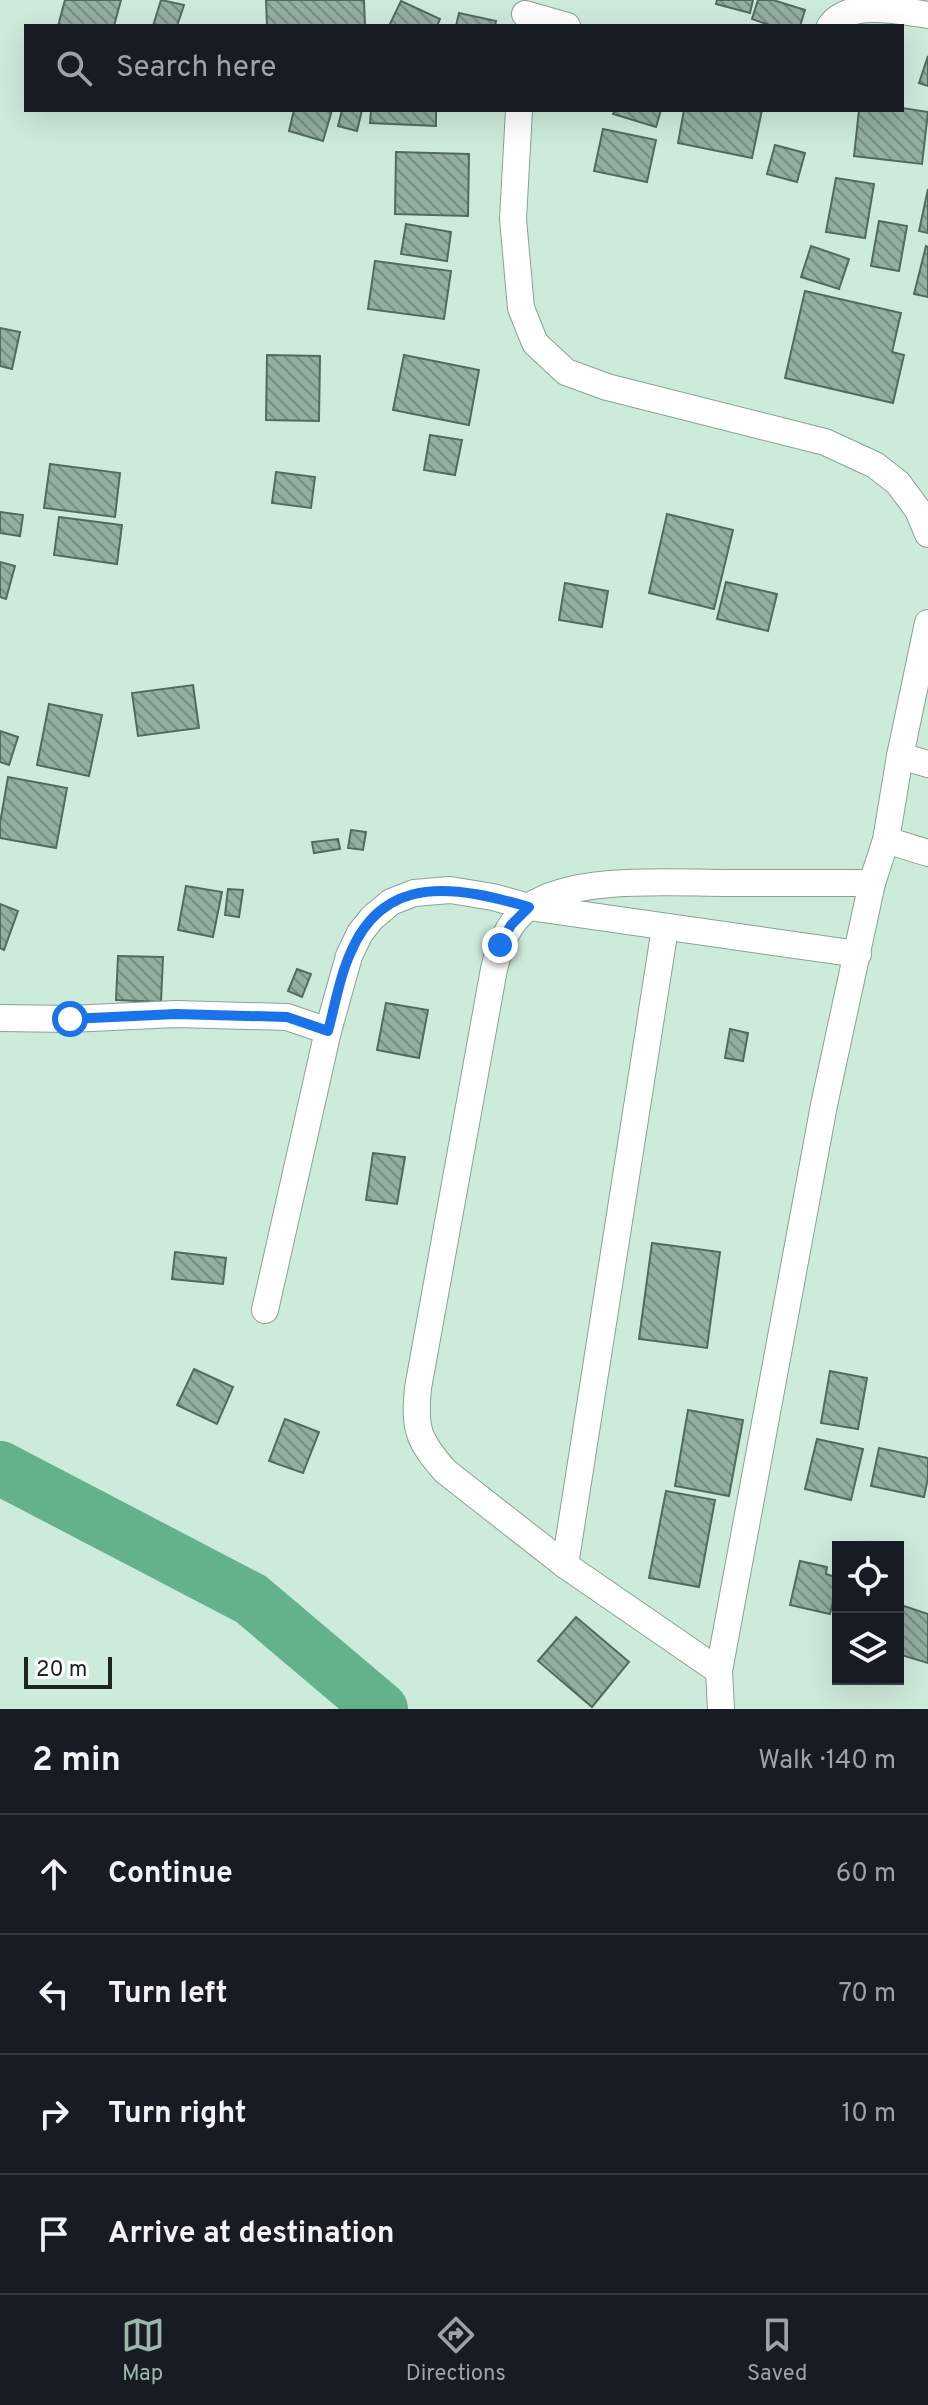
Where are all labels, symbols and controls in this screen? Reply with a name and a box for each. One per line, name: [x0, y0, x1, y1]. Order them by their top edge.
search box: [24, 24, 904, 112]
icon: search: [52, 46, 96, 90]
text: Search here: [116, 50, 276, 87]
route end: [482, 927, 518, 963]
route start: [52, 1001, 88, 1037]
map controls: [832, 1541, 904, 1685]
button: locate: [832, 1541, 904, 1613]
button: layers: [832, 1613, 904, 1685]
scale bar: [24, 1653, 112, 1689]
text: 20 m: [36, 1657, 87, 1684]
text: 2 min: [32, 1740, 121, 1783]
text: Walk · 140 m: [758, 1745, 896, 1778]
icon: ahead: [32, 1852, 76, 1896]
text: Continue: [108, 1856, 233, 1893]
text: 60 m: [836, 1858, 896, 1891]
icon: left: [32, 1972, 76, 2016]
text: Turn left: [108, 1976, 228, 2013]
text: 70 m: [838, 1978, 896, 2011]
icon: right: [32, 2092, 76, 2136]
text: Turn right: [108, 2096, 246, 2133]
text: 10 m: [841, 2098, 896, 2131]
icon: arrive: [32, 2212, 76, 2256]
text: Arrive at destination: [108, 2216, 394, 2253]
tab: Map: [121, 2313, 165, 2388]
tab: Directions: [406, 2313, 506, 2388]
tab: Saved: [747, 2313, 807, 2388]

